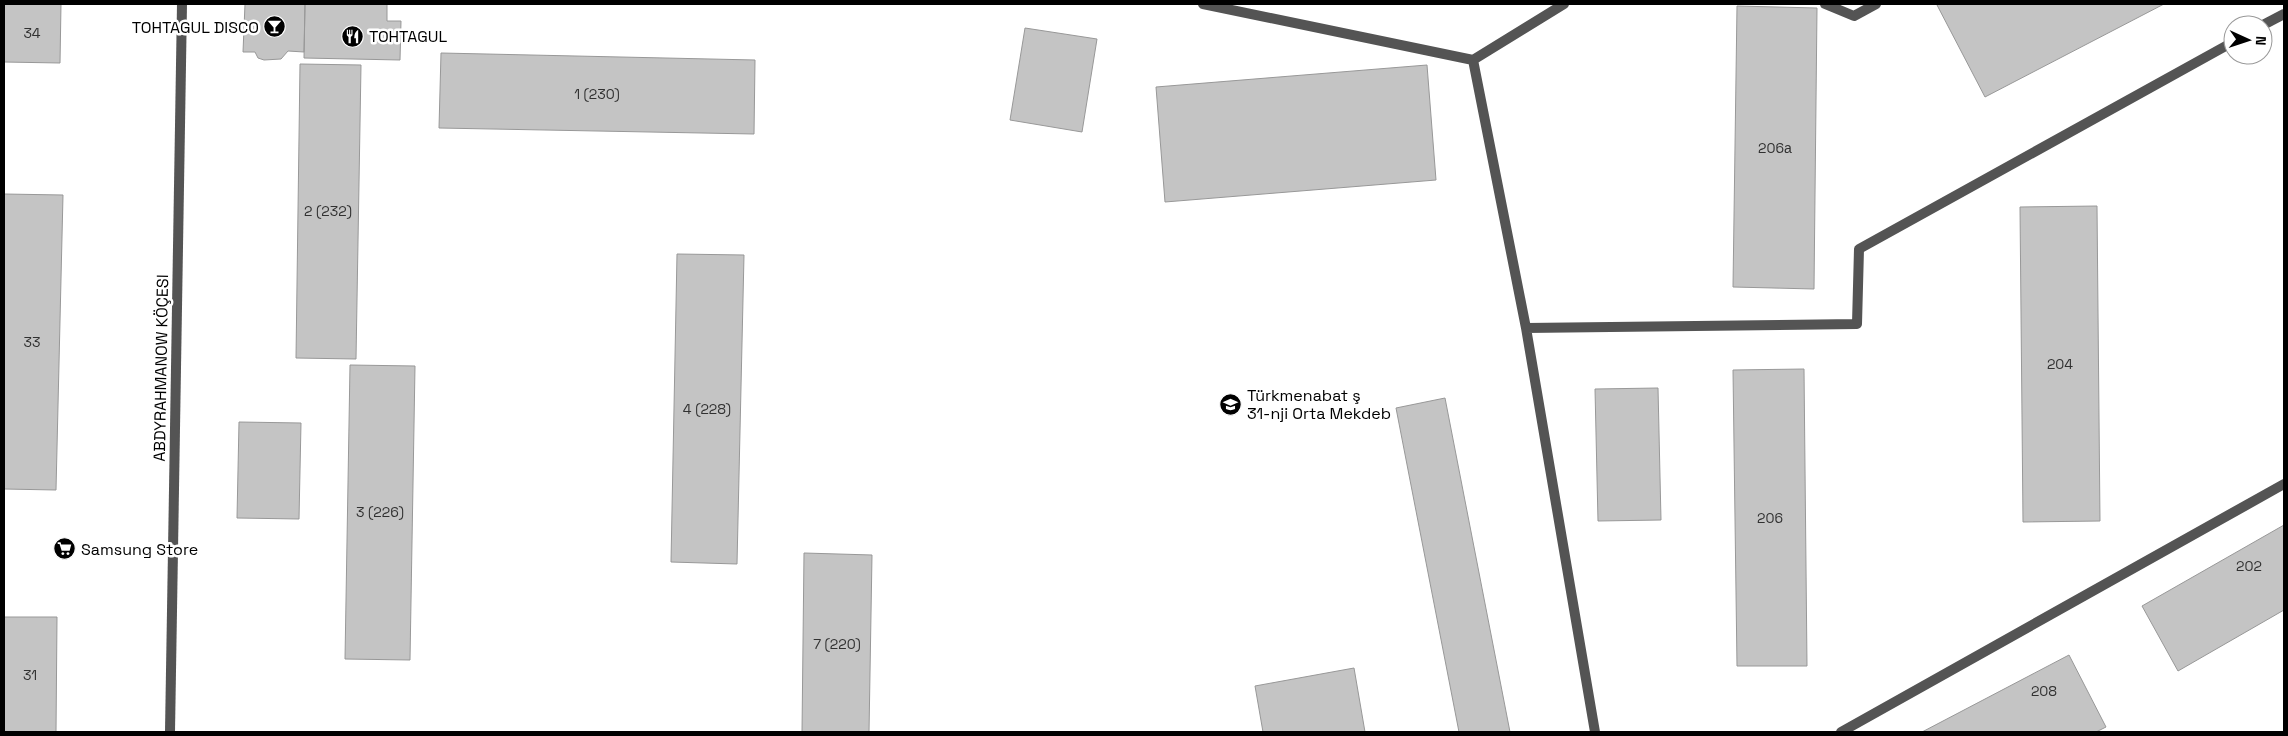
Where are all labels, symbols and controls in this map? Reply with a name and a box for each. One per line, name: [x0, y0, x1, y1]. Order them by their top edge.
bar icon: TOHTAGUL DISCO: [263, 15, 287, 39]
north arrow: [2223, 15, 2273, 65]
place label: TOHTAGUL DISCO: [132, 17, 259, 38]
house number: 34: [23, 24, 41, 42]
restaurant icon: TOHTAGUL: [341, 24, 365, 48]
place label: TOHTAGUL: [369, 26, 447, 47]
text: N: [2252, 36, 2270, 46]
house number: 1 (230): [574, 85, 620, 103]
house number: 206а: [1758, 139, 1792, 157]
house number: 2 (232): [304, 202, 352, 220]
street label: ABDYRAHMANOW KÖÇESI: [149, 274, 173, 462]
house number: 33: [24, 333, 40, 351]
house number: 204: [2047, 355, 2073, 373]
place label: Türkmenabat ş 31-nji Orta Mekdeb: [1247, 385, 1391, 424]
school or university icon: Türkmenabat ş 31-nji Orta Mekdeb: [1219, 392, 1243, 416]
house number: 4 (228): [683, 400, 731, 418]
house number: 3 (226): [356, 503, 404, 521]
house number: 206: [1757, 509, 1783, 527]
supermarket icon: Samsung Store: [53, 537, 77, 561]
place label: Samsung Store: [81, 539, 198, 560]
house number: 202: [2236, 557, 2262, 575]
house number: 7 (220): [813, 635, 861, 653]
house number: 31: [23, 666, 37, 684]
house number: 208: [2031, 682, 2057, 700]

